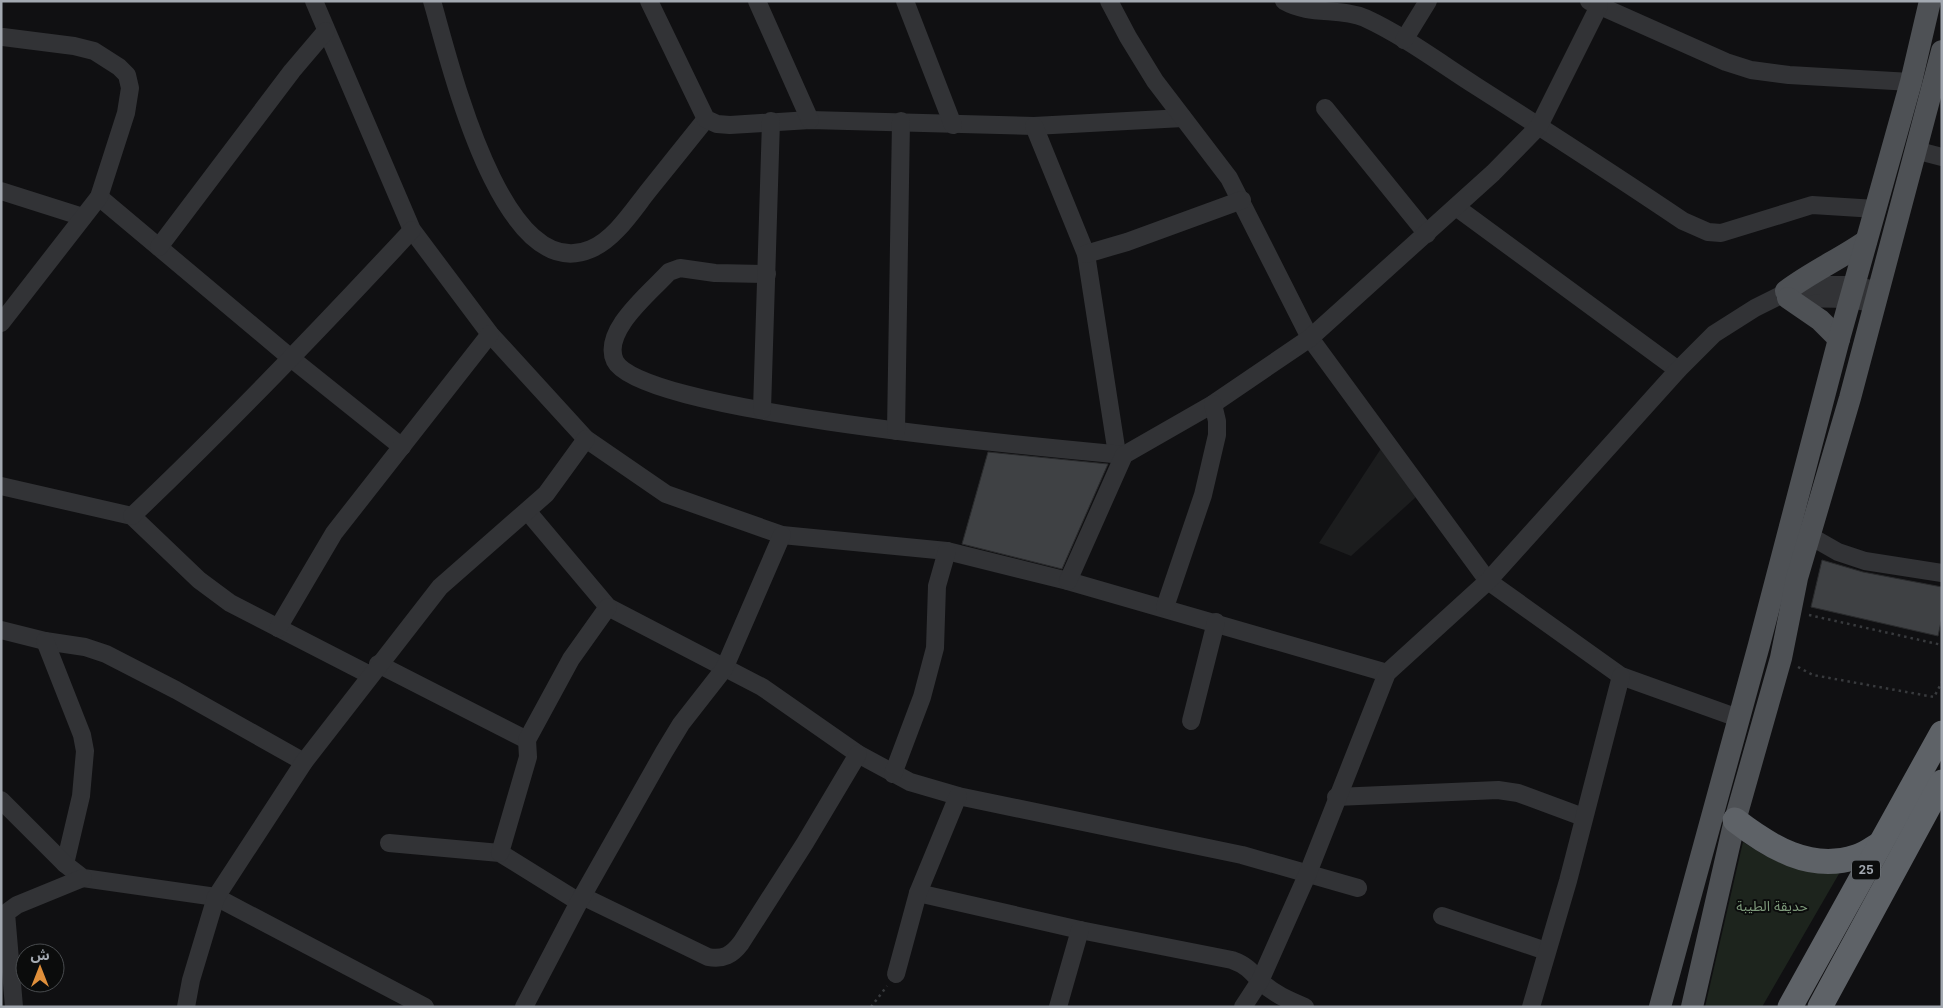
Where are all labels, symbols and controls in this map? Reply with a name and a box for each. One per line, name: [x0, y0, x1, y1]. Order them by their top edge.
road number: 25: [1852, 860, 1880, 880]
park label: حديقة الطيبة: [1736, 897, 1808, 914]
north arrow: [15, 943, 65, 993]
text: ش: [30, 946, 50, 963]

